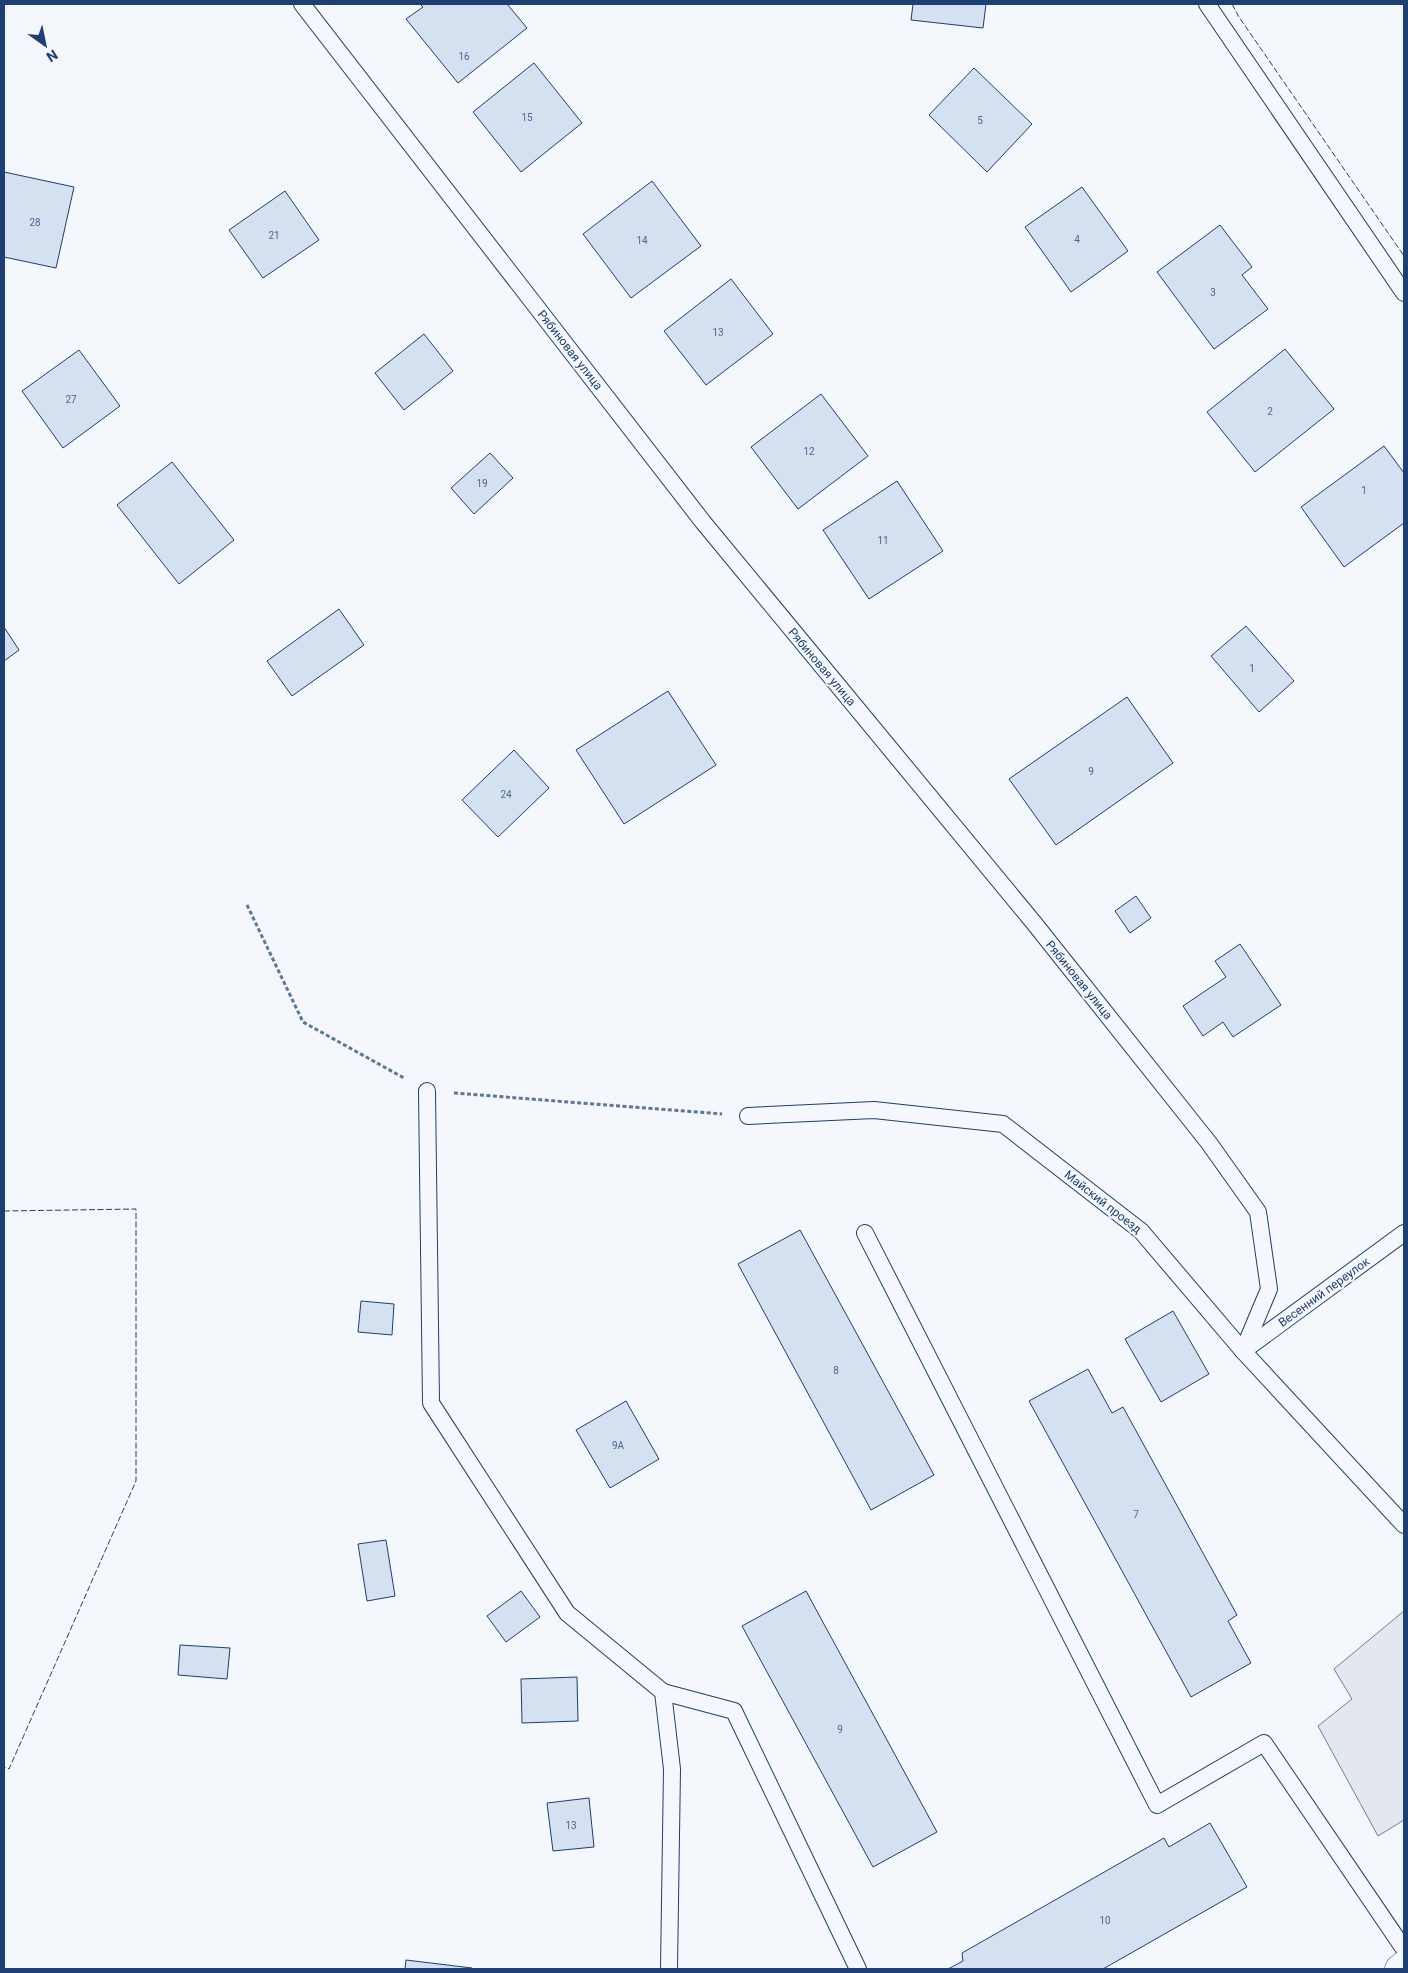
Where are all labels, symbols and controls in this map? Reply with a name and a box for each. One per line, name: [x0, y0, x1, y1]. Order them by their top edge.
north arrow: [20, 20, 70, 70]
text: N: [44, 46, 61, 65]
house number: 16: [458, 51, 470, 62]
house number: 15: [521, 112, 533, 123]
house number: 5: [977, 115, 983, 126]
house number: 28: [29, 217, 41, 228]
house number: 21: [268, 230, 280, 241]
house number: 4: [1074, 234, 1080, 245]
house number: 14: [636, 235, 648, 246]
house number: 3: [1210, 287, 1216, 298]
street label: Рябиновая улица: [535, 307, 605, 393]
house number: 13: [712, 327, 724, 338]
house number: 27: [65, 394, 77, 405]
house number: 2: [1267, 406, 1273, 417]
house number: 12: [803, 446, 815, 457]
house number: 19: [476, 478, 488, 489]
house number: 1: [1361, 485, 1367, 496]
house number: 11: [877, 535, 889, 546]
street label: Рябиновая улица: [785, 625, 859, 709]
house number: 1: [1249, 663, 1255, 674]
house number: 9: [1088, 766, 1094, 777]
house number: 24: [500, 789, 512, 800]
street label: Рябиновая улица: [1043, 938, 1115, 1022]
street label: Майский проезд: [1062, 1168, 1144, 1236]
street label: Весенний переулок: [1276, 1254, 1373, 1330]
house number: 8: [833, 1365, 839, 1376]
house number: 9А: [612, 1440, 625, 1451]
house number: 7: [1133, 1509, 1139, 1520]
house number: 9: [837, 1724, 843, 1735]
house number: 13: [565, 1820, 577, 1831]
house number: 10: [1099, 1915, 1111, 1926]

